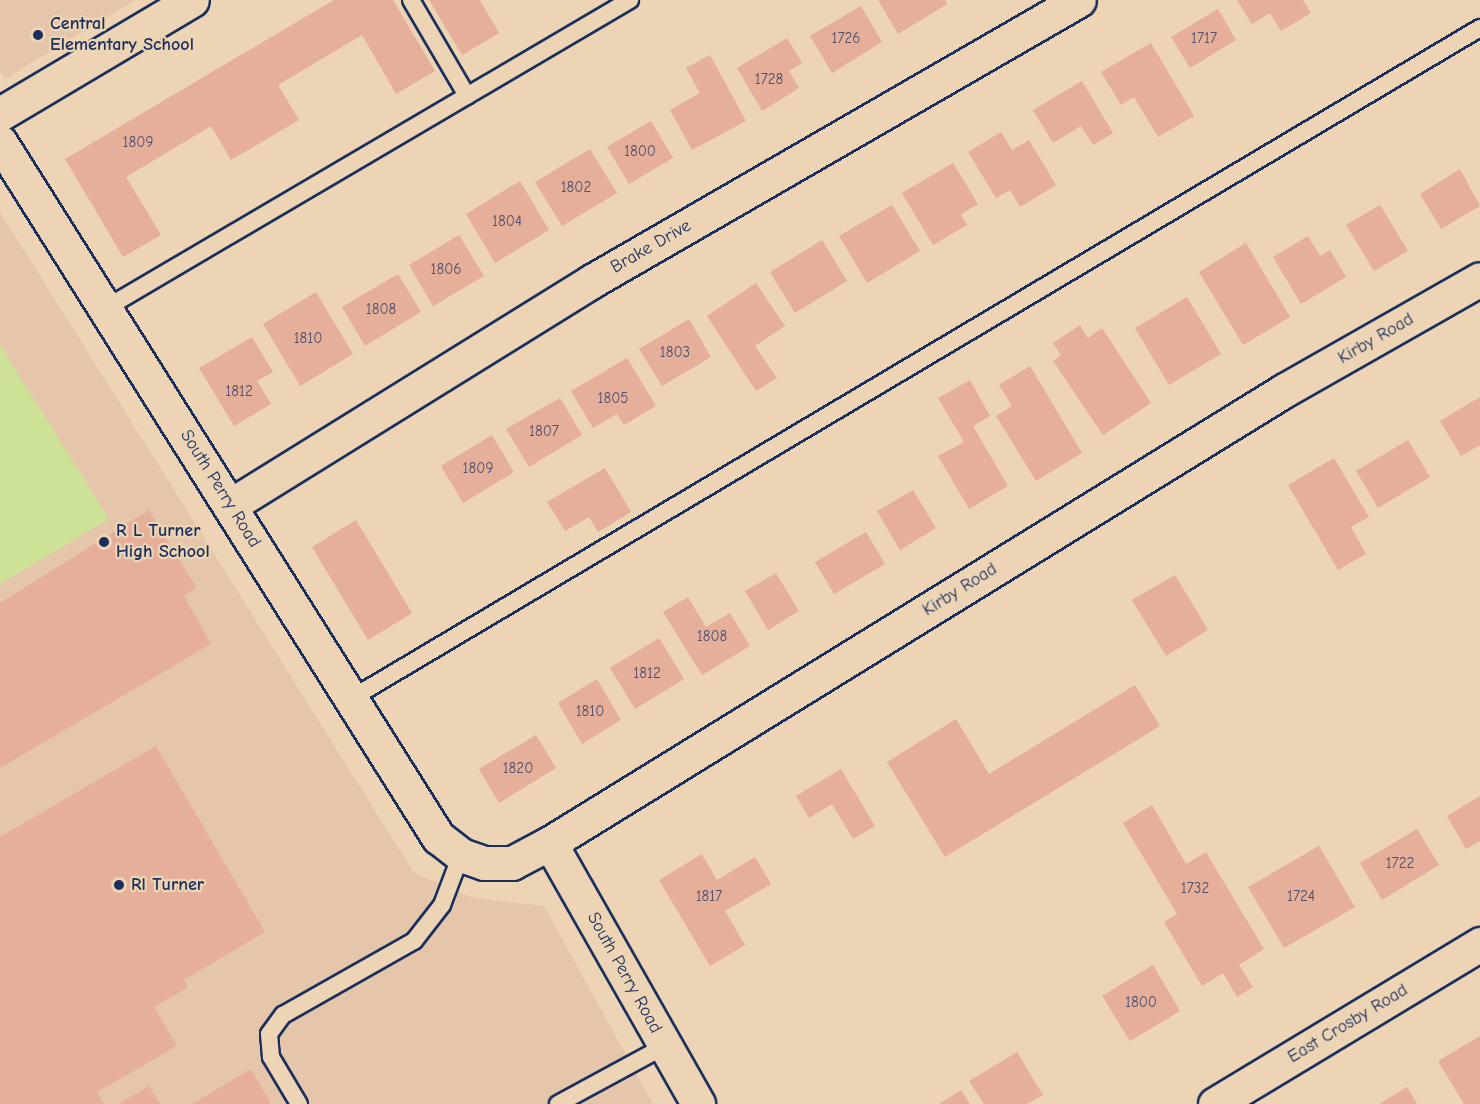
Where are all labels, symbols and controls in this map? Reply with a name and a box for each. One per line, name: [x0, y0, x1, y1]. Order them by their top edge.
place label: Central Elementary School: [50, 14, 194, 57]
marker: Central Elementary School: [31, 28, 45, 42]
house number: 1726: [831, 30, 861, 48]
house number: 1717: [1191, 30, 1217, 48]
house number: 1728: [755, 71, 783, 89]
house number: 1809: [123, 134, 153, 152]
house number: 1800: [624, 143, 656, 161]
house number: 1802: [561, 179, 591, 197]
house number: 1804: [492, 213, 522, 231]
street label: Brake Drive: [607, 215, 695, 279]
house number: 1806: [431, 261, 461, 279]
house number: 1808: [366, 301, 396, 319]
street label: Kirby Road: [1334, 309, 1418, 369]
house number: 1810: [294, 330, 322, 348]
house number: 1803: [660, 344, 690, 362]
house number: 1812: [225, 383, 253, 401]
house number: 1805: [598, 390, 628, 408]
house number: 1807: [529, 423, 559, 441]
street label: South Perry Road: [175, 426, 265, 552]
house number: 1809: [463, 460, 493, 478]
place label: R L Turner High School: [116, 521, 210, 564]
marker: R L Turner High School: [97, 535, 111, 549]
street label: Kirby Road: [919, 559, 1001, 621]
house number: 1808: [697, 628, 727, 646]
house number: 1812: [633, 665, 661, 683]
house number: 1810: [576, 703, 604, 721]
house number: 1820: [503, 760, 533, 778]
house number: 1722: [1386, 855, 1414, 873]
place label: Rl Turner: [131, 874, 204, 896]
marker: Rl Turner: [112, 878, 126, 892]
house number: 1732: [1181, 880, 1209, 898]
house number: 1817: [696, 888, 722, 906]
house number: 1724: [1287, 888, 1315, 906]
street label: South Perry Road: [582, 909, 666, 1037]
street label: East Crosby Road: [1284, 980, 1412, 1068]
house number: 1800: [1125, 994, 1157, 1012]

